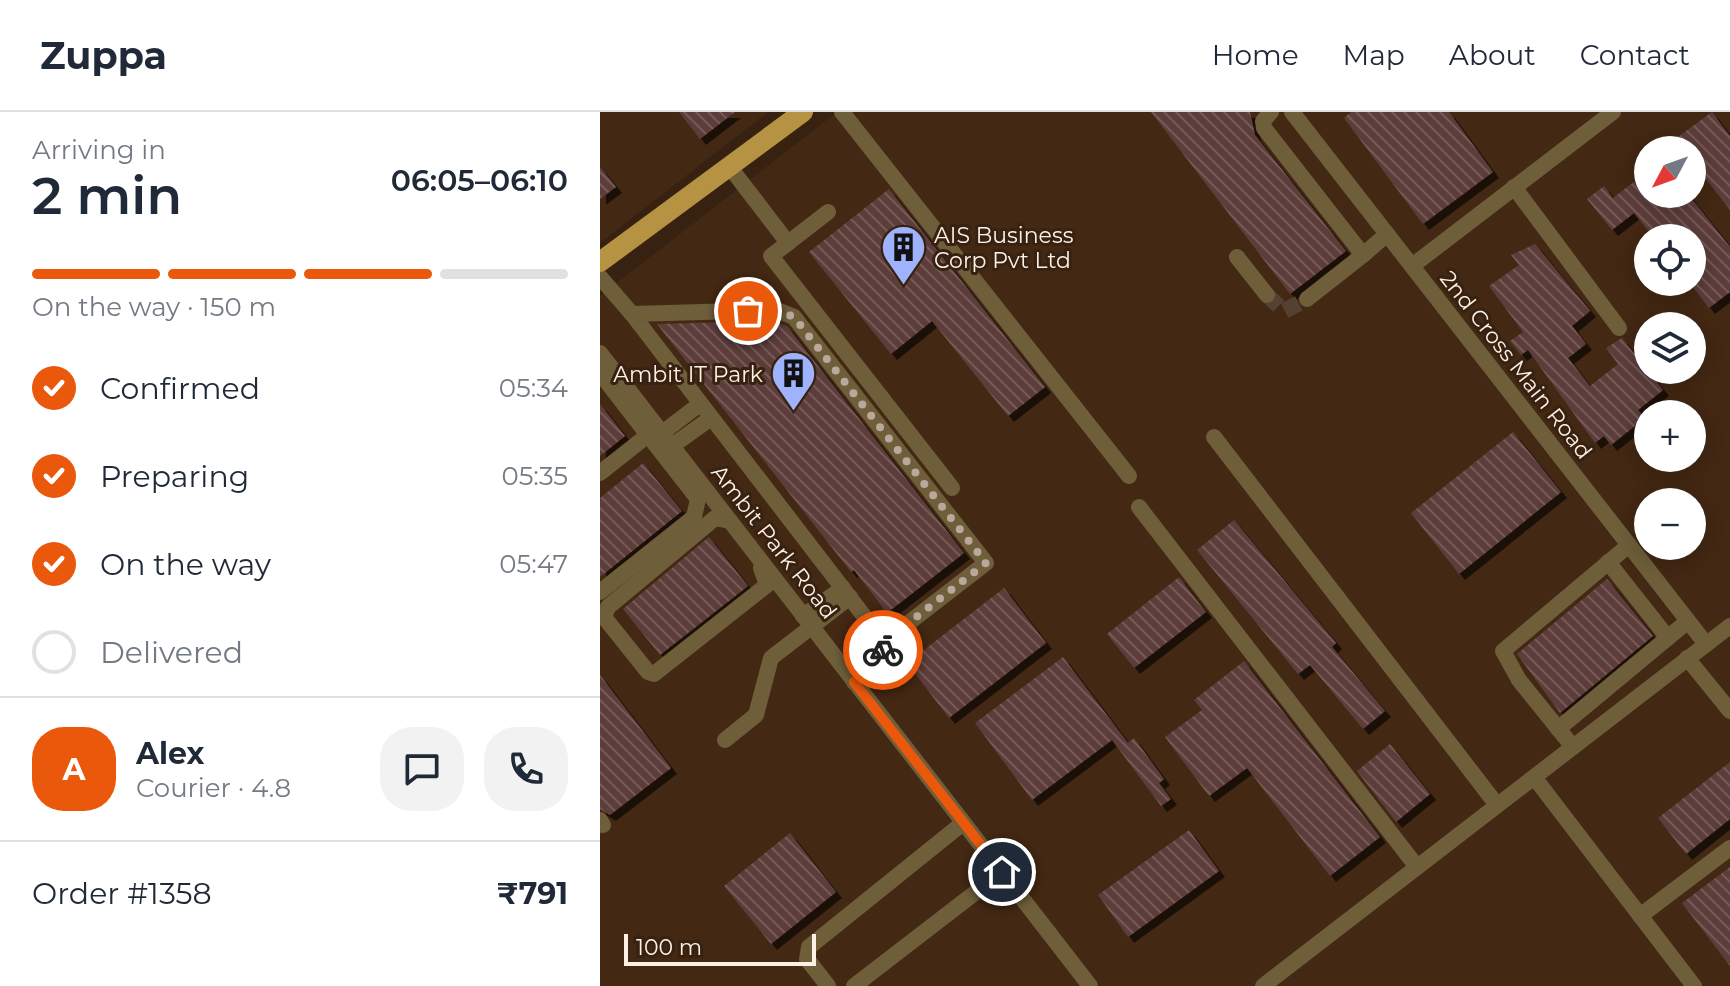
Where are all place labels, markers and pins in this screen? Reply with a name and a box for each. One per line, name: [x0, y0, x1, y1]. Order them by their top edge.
place label: AIS Business Corp Pvt Ltd: [934, 222, 1074, 274]
building icon: AIS Business Corp Pvt Ltd: [879, 224, 927, 287]
pin: [714, 277, 782, 345]
building icon: Ambit IT Park: [770, 350, 818, 413]
place label: Ambit IT Park: [613, 361, 764, 388]
pin: [968, 838, 1036, 906]

